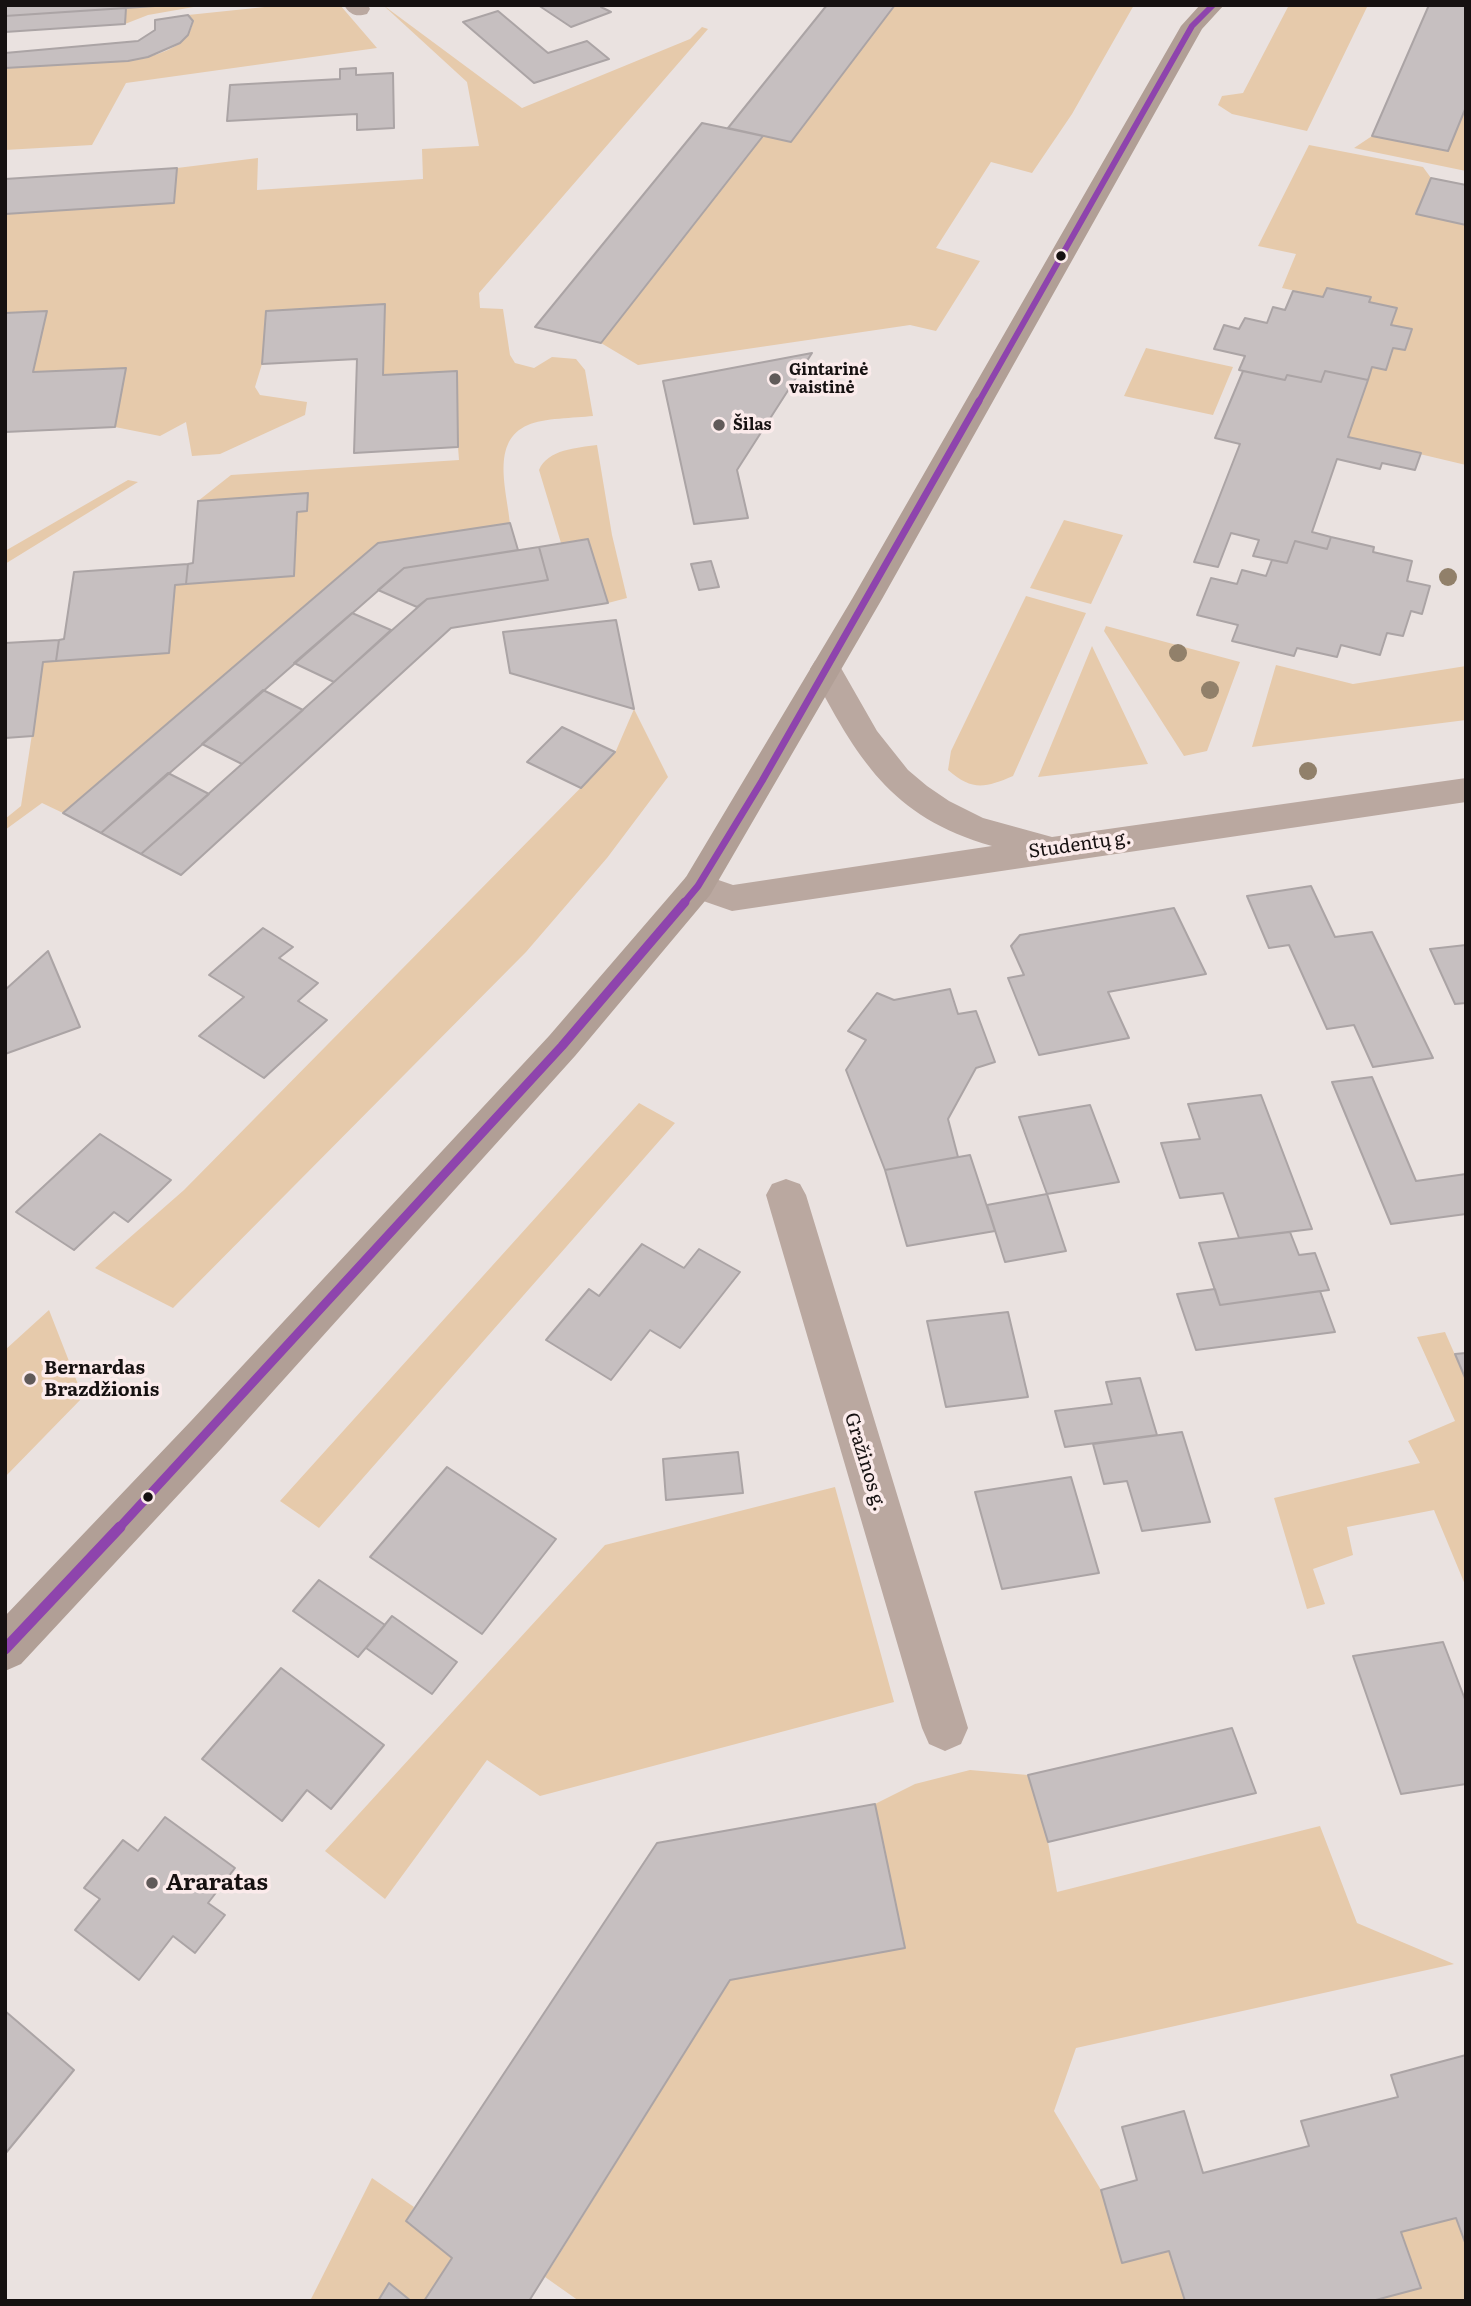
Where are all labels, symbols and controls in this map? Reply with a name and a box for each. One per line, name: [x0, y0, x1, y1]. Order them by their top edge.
unlabelled marker: [1054, 249, 1068, 263]
place label: Gintarinė vaistinė: [789, 360, 868, 398]
marker: Gintarinė vaistinė: [767, 371, 783, 387]
place label: Šilas: [733, 415, 772, 435]
marker: Šilas: [711, 417, 727, 433]
street label: Studentų g.: [1027, 826, 1133, 864]
place label: Bernardas Brazdžionis: [44, 1357, 159, 1401]
marker: Bernardas Brazdžionis: [22, 1371, 38, 1387]
street label: Gražinos g.: [839, 1410, 891, 1514]
unlabelled marker: [141, 1490, 155, 1504]
place label: Araratas: [166, 1869, 268, 1897]
marker: Araratas: [144, 1875, 160, 1891]

